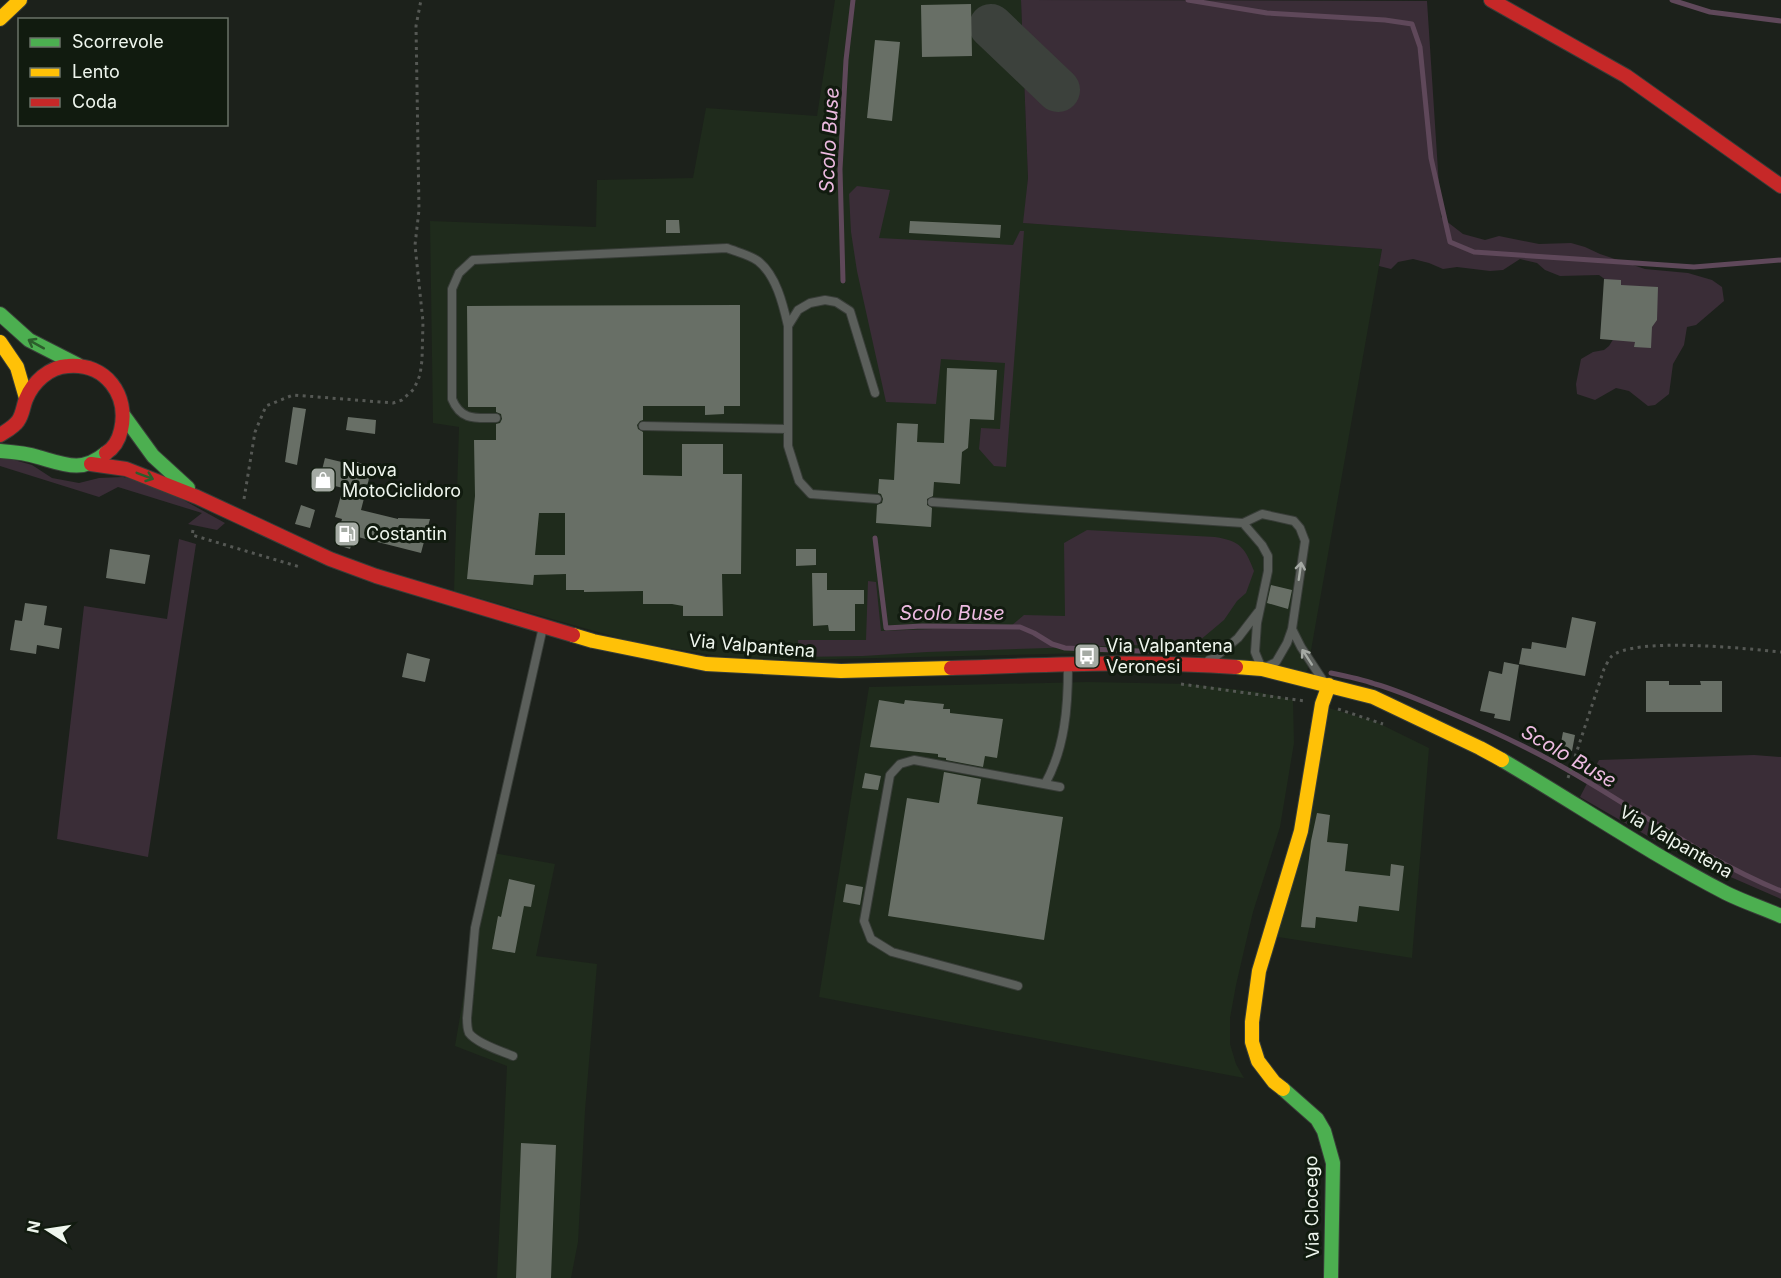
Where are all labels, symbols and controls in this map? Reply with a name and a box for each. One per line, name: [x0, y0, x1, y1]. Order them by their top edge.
legend: [18, 18, 228, 126]
text: Scorrevole: [72, 31, 164, 52]
text: Lento: [72, 61, 120, 82]
water label: Scolo Buse: [814, 87, 844, 193]
text: Coda: [72, 91, 117, 112]
one-way arrow: [28, 338, 45, 350]
place label: Nuova MotoCiclidoro: [342, 459, 461, 501]
shop icon: Nuova MotoCiclidoro: [308, 465, 338, 495]
one-way arrow: [135, 472, 154, 483]
fuel station icon: Costantin: [332, 519, 362, 549]
place label: Costantin: [366, 523, 447, 544]
one-way arrow: [1295, 562, 1306, 582]
water label: Scolo Buse: [899, 601, 1005, 625]
street label: Via Valpantena: [688, 630, 816, 661]
place label: Via Valpantena Veronesi: [1106, 635, 1233, 677]
bus stop icon: Via Valpantena Veronesi: [1072, 641, 1102, 671]
one-way arrow: [1301, 649, 1313, 666]
water label: Scolo Buse: [1517, 719, 1621, 793]
street label: Via Valpantena: [1616, 801, 1736, 882]
street label: Via Clocego: [1300, 1155, 1323, 1259]
north arrow: [18, 1200, 78, 1260]
text: N: [22, 1219, 44, 1235]

